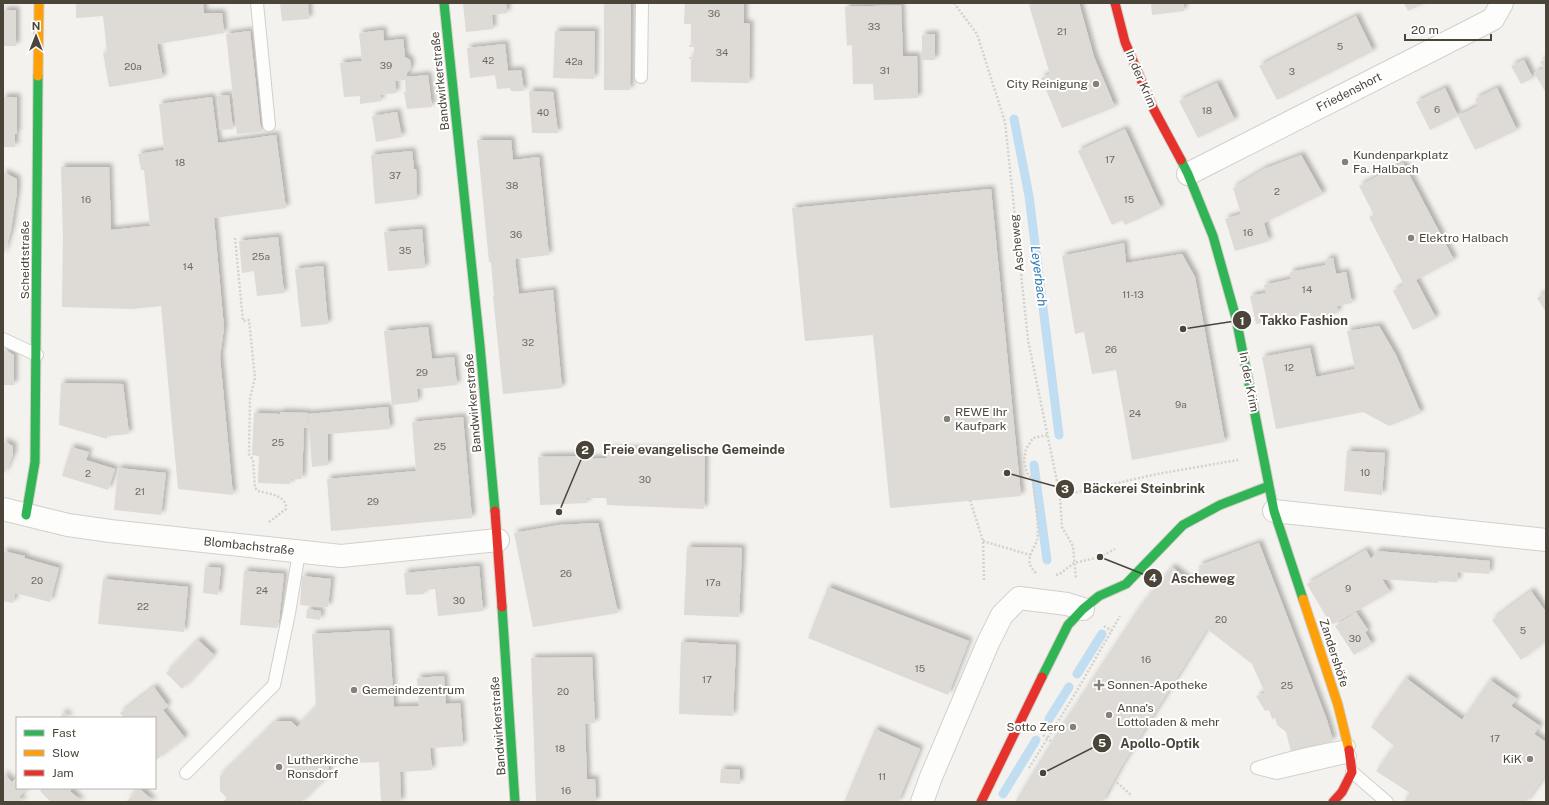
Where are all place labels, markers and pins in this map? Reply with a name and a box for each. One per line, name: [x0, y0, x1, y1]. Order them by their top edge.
place label: City Reinigung: [1006, 77, 1088, 91]
marker: City Reinigung: [1091, 79, 1101, 89]
place label: Kundenparkplatz Fa. Halbach: [1353, 148, 1449, 176]
marker: Kundenparkplatz Fa. Halbach: [1340, 157, 1350, 167]
place label: Elektro Halbach: [1419, 231, 1508, 245]
marker: Elektro Halbach: [1406, 233, 1416, 243]
callout: Takko Fashion: [1232, 308, 1356, 333]
place label: REWE Ihr Kaufpark: [955, 405, 1008, 433]
marker: REWE Ihr Kaufpark: [942, 414, 952, 424]
callout: Freie evangelische Gemeinde: [575, 437, 793, 462]
callout: Bäckerei Steinbrink: [1055, 476, 1213, 501]
callout: Ascheweg: [1143, 566, 1243, 591]
place label: Sonnen-Apotheke: [1107, 678, 1208, 692]
marker: Sonnen-Apotheke: [1094, 680, 1104, 690]
place label: Gemeindezentrum: [362, 683, 465, 697]
marker: Gemeindezentrum: [349, 685, 359, 695]
place label: Anna's Lottoladen & mehr: [1117, 701, 1220, 729]
marker: Anna's Lottoladen & mehr: [1104, 710, 1114, 720]
place label: Sotto Zero: [1007, 720, 1065, 734]
marker: Sotto Zero: [1068, 722, 1078, 732]
callout: Apollo-Optik: [1092, 731, 1208, 756]
place label: KiK: [1503, 752, 1522, 766]
place label: Lutherkirche Ronsdorf: [287, 753, 359, 781]
marker: KiK: [1525, 754, 1535, 764]
marker: Lutherkirche Ronsdorf: [274, 762, 284, 772]

